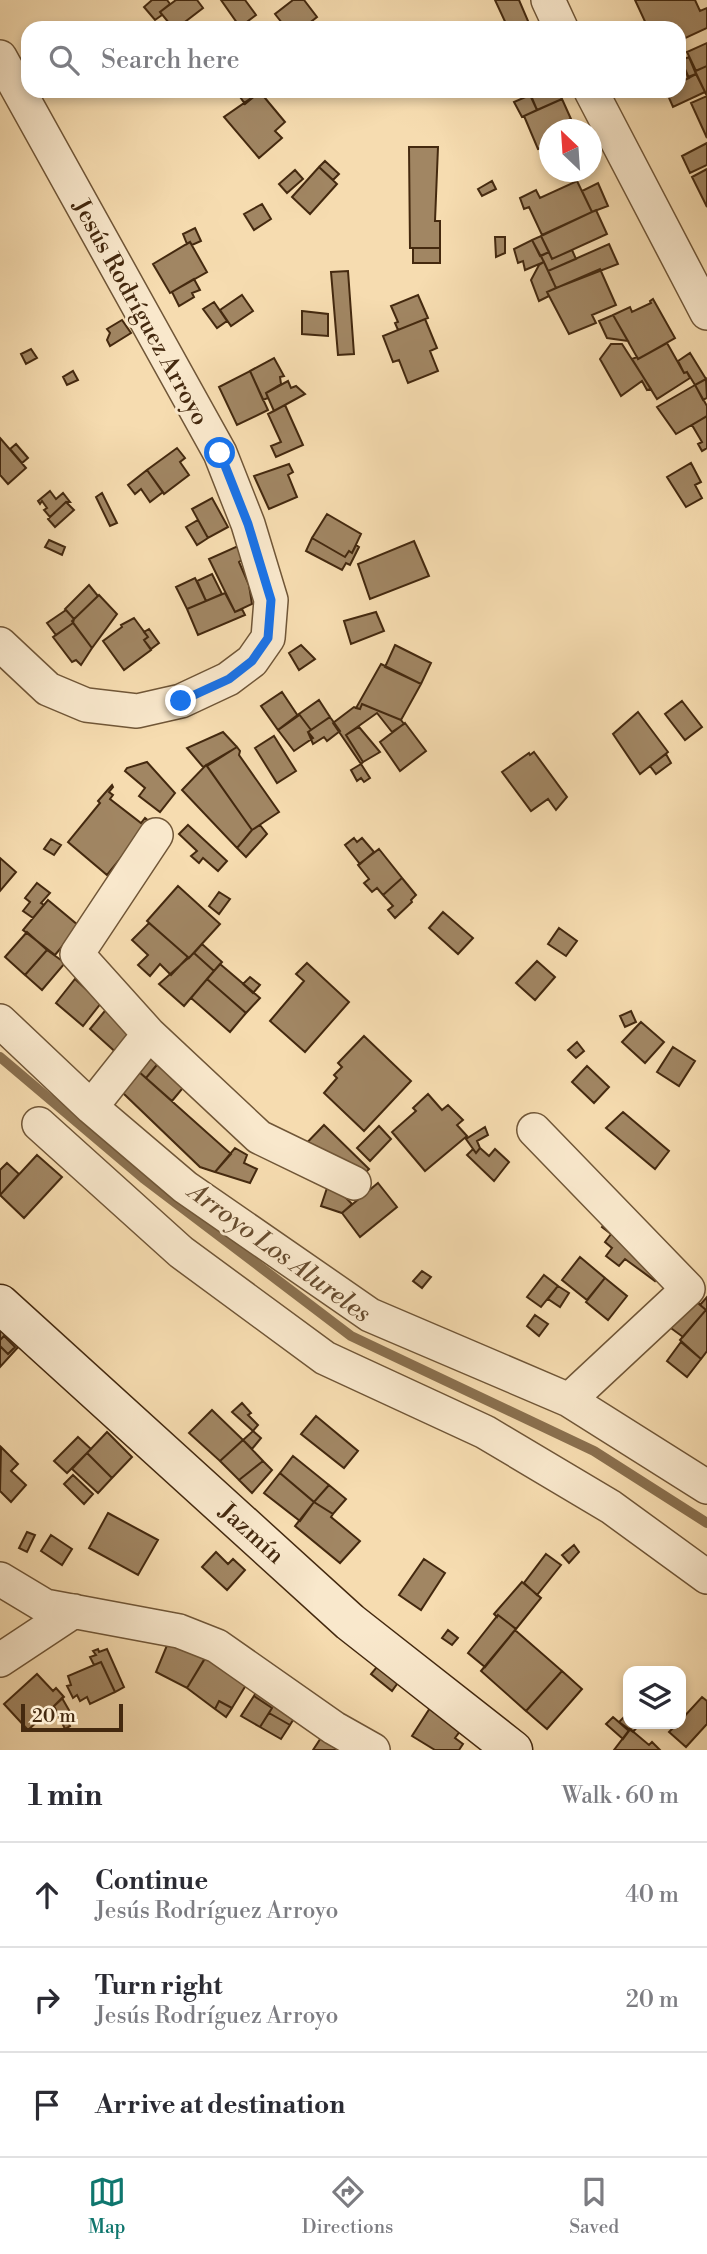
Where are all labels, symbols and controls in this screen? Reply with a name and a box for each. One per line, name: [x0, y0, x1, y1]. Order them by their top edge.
search box: [21, 21, 686, 98]
icon: search: [45, 41, 83, 79]
text: Search here: [101, 44, 240, 76]
north arrow: [539, 119, 602, 182]
street label: Jesús Rodríguez Arroyo: [65, 193, 215, 431]
route start: [204, 437, 235, 468]
route end: [165, 685, 196, 716]
water label: Arroyo Los Alureles: [179, 1174, 377, 1330]
street label: Jazmín: [212, 1496, 290, 1571]
map controls: [623, 1666, 686, 1729]
button: layers: [623, 1666, 686, 1729]
scale bar: [21, 1701, 122, 1733]
text: 20 m: [32, 1704, 76, 1728]
text: 1 min: [28, 1777, 103, 1815]
text: Walk · 60 m: [562, 1782, 679, 1810]
text: Continue: [95, 1865, 208, 1897]
icon: ahead: [28, 1876, 66, 1914]
text: 40 m: [625, 1881, 679, 1909]
text: Jesús Rodríguez Arroyo: [95, 1897, 339, 1925]
text: Turn right: [95, 1970, 223, 2002]
icon: right: [28, 1981, 66, 2019]
text: 20 m: [626, 1986, 679, 2014]
text: Jesús Rodríguez Arroyo: [95, 2002, 339, 2030]
icon: arrive: [28, 2086, 66, 2124]
text: Arrive at destination: [95, 2089, 345, 2121]
tab: Map: [88, 2173, 126, 2239]
tab: Directions: [302, 2173, 393, 2239]
tab: Saved: [569, 2173, 619, 2239]

